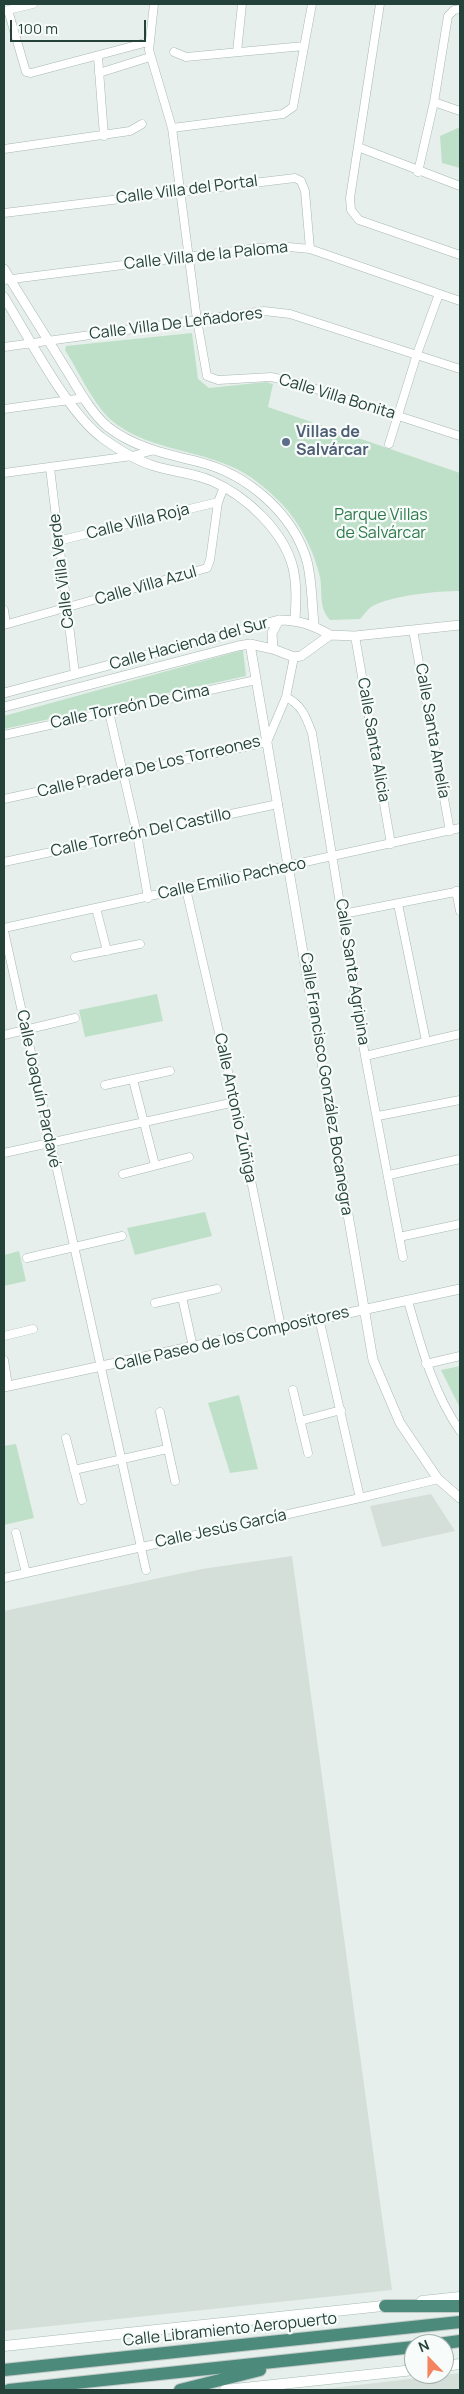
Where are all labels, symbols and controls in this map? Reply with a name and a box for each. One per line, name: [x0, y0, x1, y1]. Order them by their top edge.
scale bar: [12, 10, 149, 42]
text: 100 m: [18, 18, 58, 39]
street label: Calle Villa del Portal: [115, 172, 259, 208]
street label: Calle Villa de la Paloma: [123, 238, 289, 274]
street label: Calle Villa De Leñadores: [88, 304, 264, 344]
street label: Calle Villa Bonita: [276, 370, 398, 424]
place label: Villas de Salvárcar: [296, 423, 369, 461]
marker: Villas de Salvárcar: [280, 436, 292, 448]
street label: Calle Villa Roja: [85, 500, 191, 544]
park label: Parque Villas de Salvárcar: [334, 506, 428, 544]
street label: Calle Villa Verde: [45, 513, 79, 629]
street label: Calle Villa Azul: [93, 562, 199, 610]
street label: Calle Hacienda del Sur: [108, 614, 270, 674]
street label: Calle Santa Amelía: [411, 662, 453, 800]
street label: Calle Santa Alicia: [353, 676, 393, 804]
street label: Calle Torreón De Cima: [49, 681, 211, 733]
street label: Calle Pradera De Los Torreones: [36, 732, 262, 802]
street label: Calle Torreón Del Castillo: [49, 804, 233, 862]
street label: Calle Emilio Pacheco: [156, 854, 308, 904]
street label: Calle Santa Agripina: [331, 897, 373, 1047]
street label: Calle Francisco González Bocanegra: [296, 951, 356, 1217]
street label: Calle Joaquín Pardavé: [12, 1008, 64, 1170]
street label: Calle Antonio Zúñiga: [210, 1031, 260, 1185]
street label: Calle Paseo de los Compositores: [113, 1303, 351, 1375]
street label: Calle Jesús García: [154, 1506, 288, 1552]
street label: Calle Libramiento Aeropuerto: [122, 2309, 338, 2351]
north arrow: [404, 2334, 454, 2384]
text: N: [415, 2335, 432, 2356]

